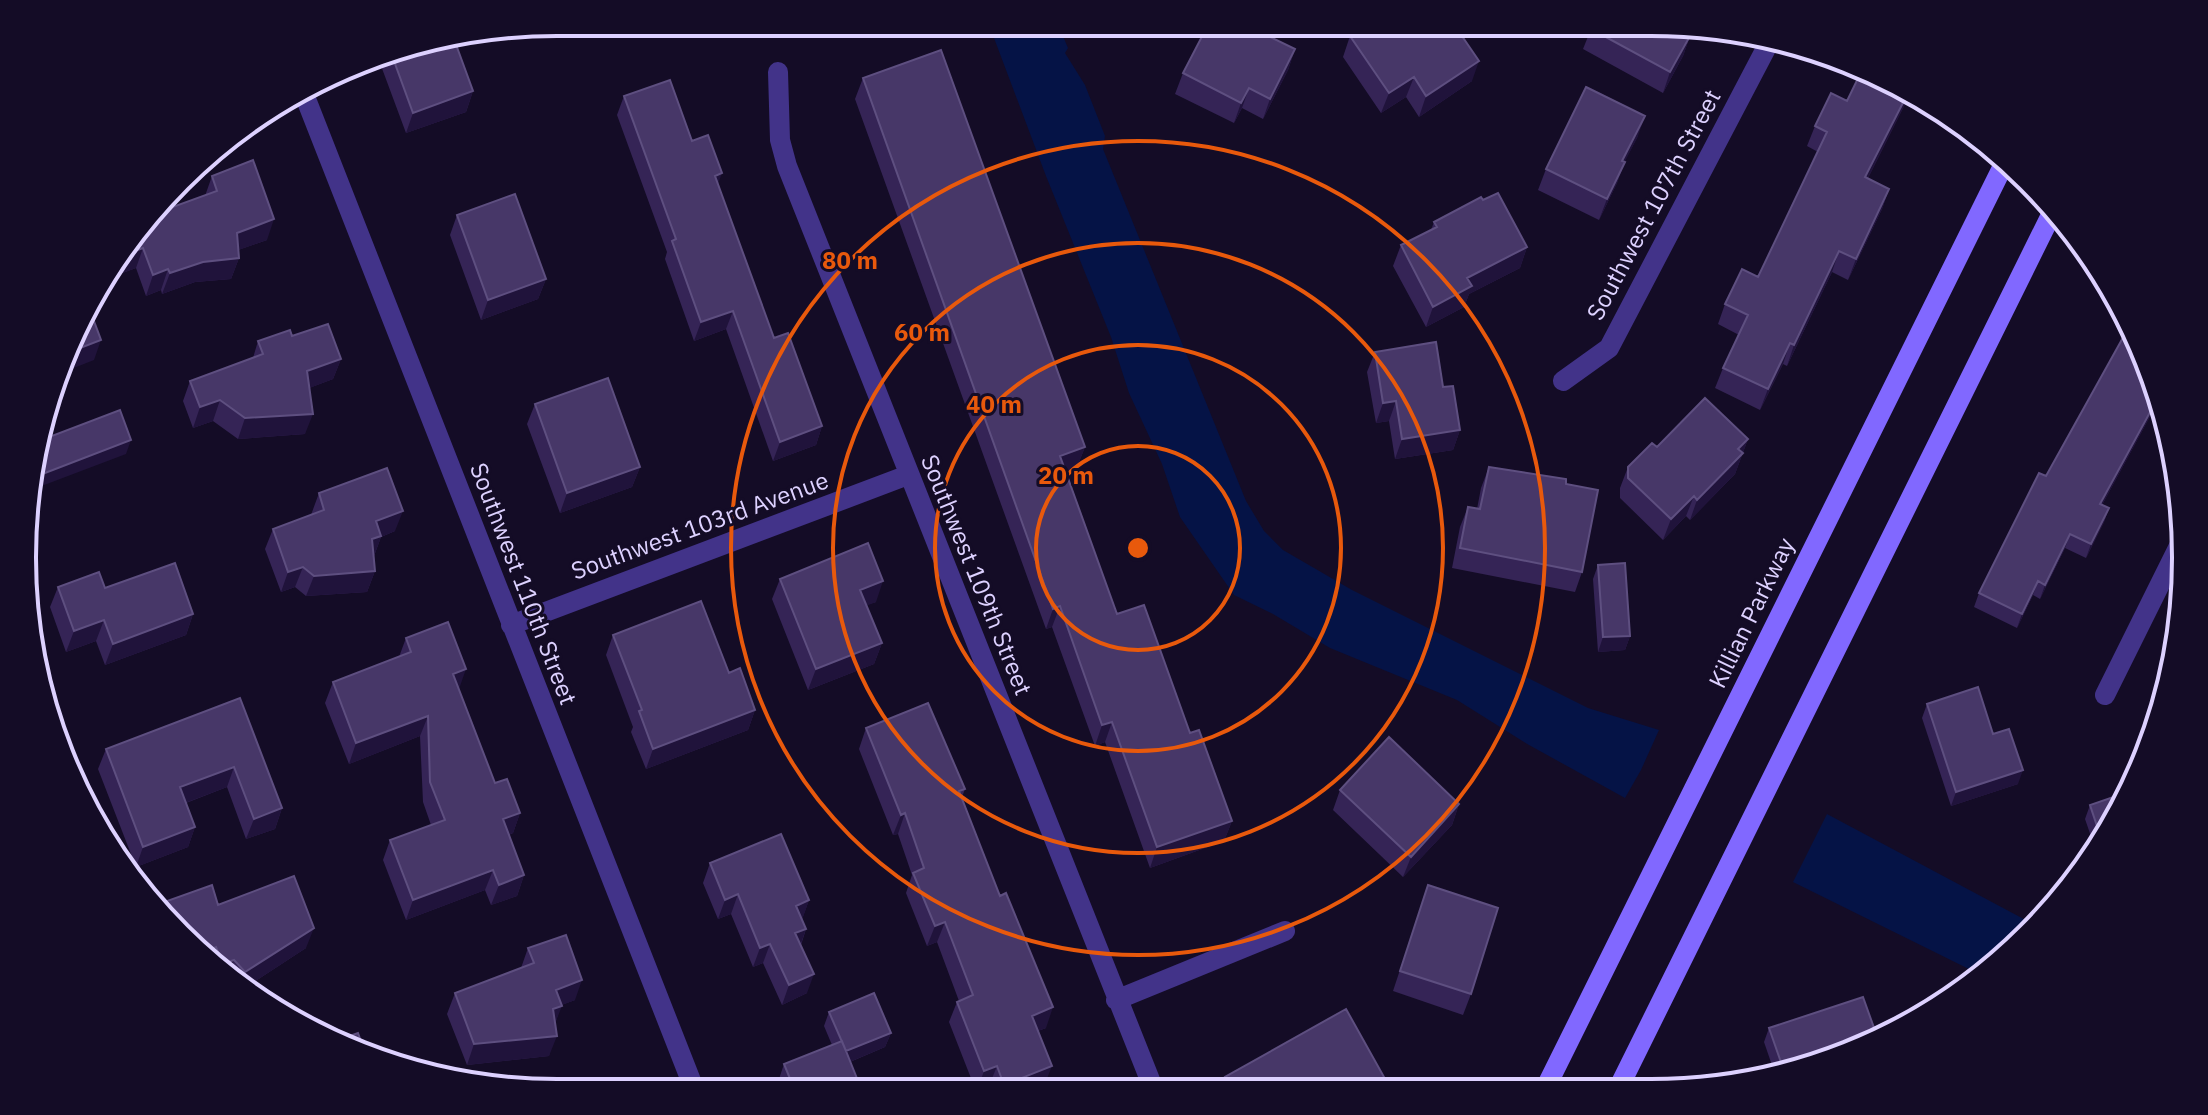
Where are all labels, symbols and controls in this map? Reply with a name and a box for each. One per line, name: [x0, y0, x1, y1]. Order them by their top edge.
street label: Southwest 107th Street: [1579, 84, 1728, 325]
text: 80 m: [822, 244, 878, 276]
text: 60 m: [894, 316, 950, 348]
text: 40 m: [966, 388, 1022, 420]
street label: Southwest 109th Street: [914, 450, 1040, 700]
street label: Southwest 110th Street: [463, 458, 585, 709]
text: 20 m: [1038, 459, 1094, 491]
street label: Southwest 103rd Avenue: [567, 464, 833, 587]
street label: Killian Parkway: [1701, 532, 1801, 693]
centre of rings: [1124, 534, 1152, 562]

